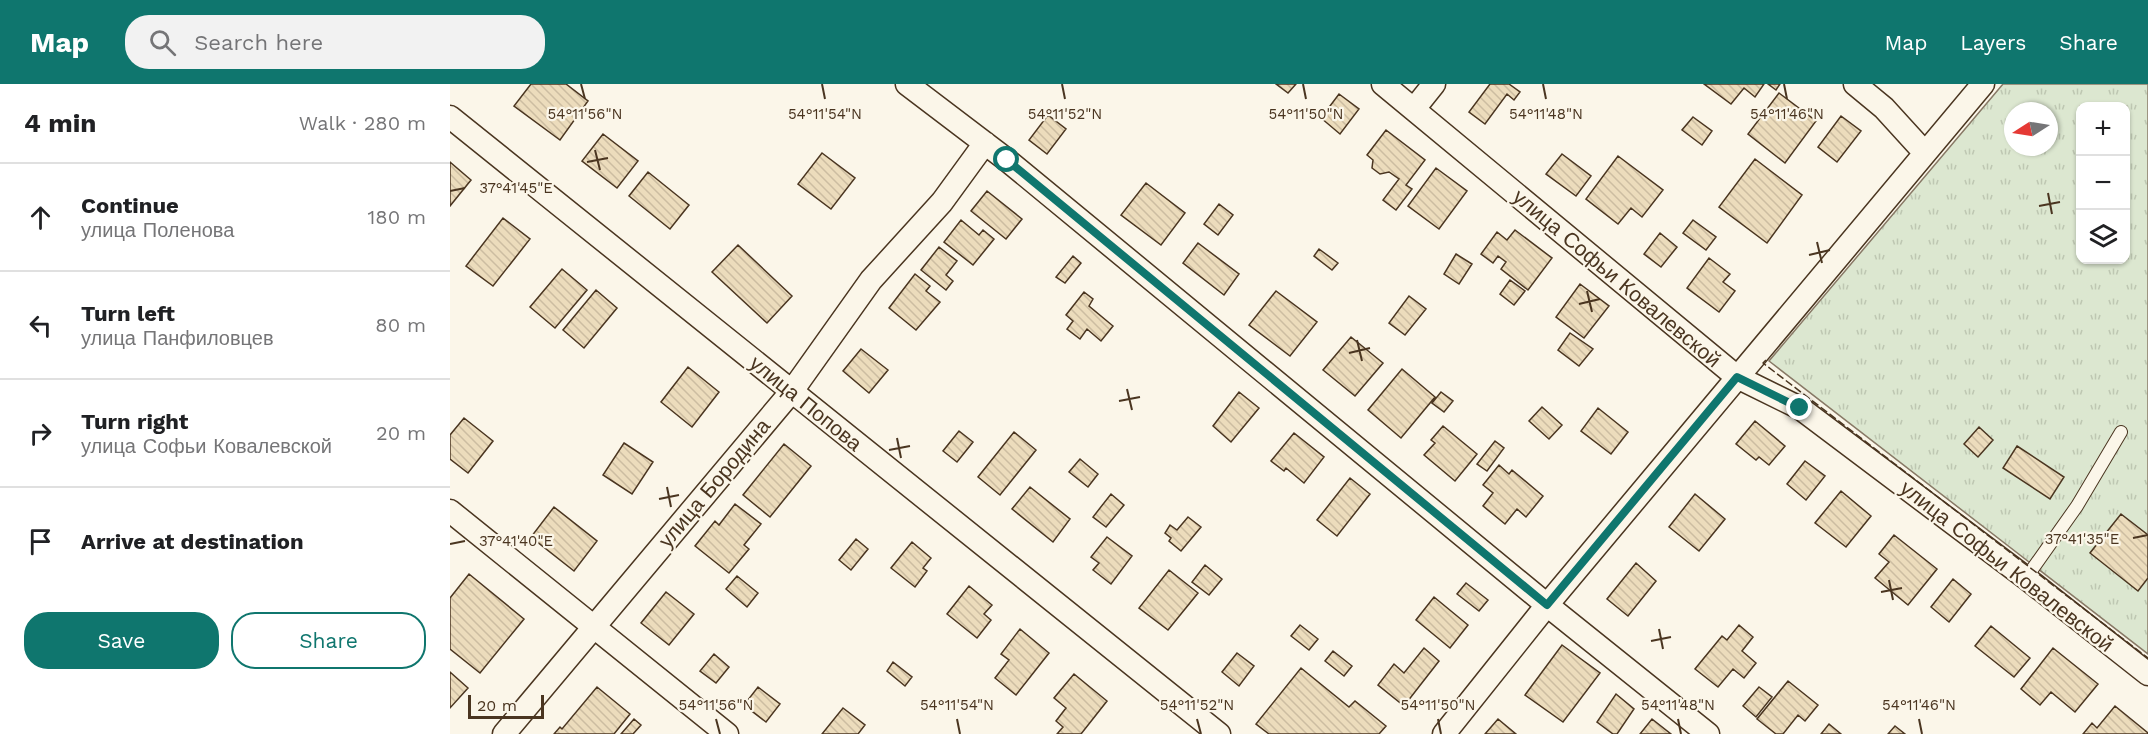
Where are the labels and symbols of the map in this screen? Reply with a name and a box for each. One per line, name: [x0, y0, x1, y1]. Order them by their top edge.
north arrow: [2004, 102, 2058, 156]
text: 54°11'56"N: [548, 105, 622, 123]
text: 54°11'54"N: [788, 105, 862, 123]
text: 54°11'52"N: [1028, 105, 1102, 123]
text: 54°11'50"N: [1268, 105, 1344, 123]
text: 54°11'48"N: [1509, 105, 1583, 123]
text: 54°11'46"N: [1750, 105, 1824, 123]
route start: [993, 146, 1019, 172]
text: 37°41'45"E: [479, 179, 553, 197]
street label: улица Софьи Ковалевской: [1508, 184, 1726, 372]
street label: улица Попова: [745, 350, 867, 456]
route end: [1786, 394, 1812, 420]
street label: улица Бородина: [653, 413, 775, 553]
street label: улица Софьи Ковалевской: [1895, 475, 2119, 657]
text: 37°41'35"E: [2045, 530, 2119, 548]
text: 37°41'40"E: [479, 532, 553, 550]
scale bar: [468, 692, 544, 720]
text: 54°11'56"N: [679, 696, 753, 714]
text: 54°11'54"N: [920, 696, 994, 714]
text: 54°11'52"N: [1160, 696, 1234, 714]
text: 54°11'50"N: [1400, 696, 1476, 714]
text: 54°11'48"N: [1641, 696, 1715, 714]
text: 54°11'46"N: [1882, 696, 1956, 714]

